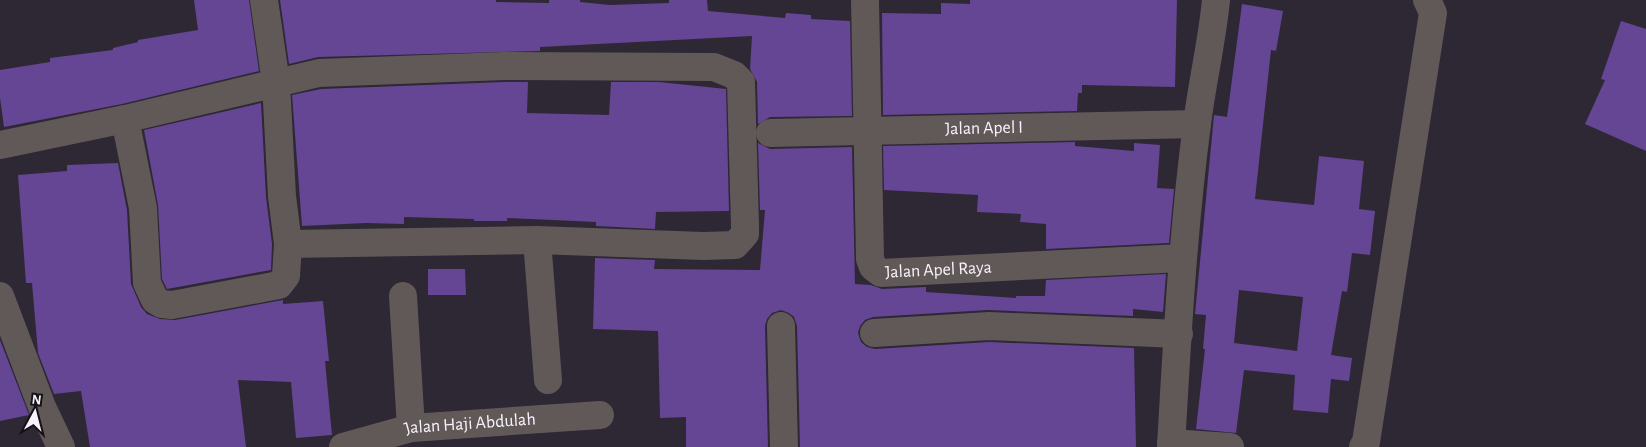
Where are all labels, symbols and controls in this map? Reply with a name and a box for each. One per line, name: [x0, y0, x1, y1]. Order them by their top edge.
street label: Jalan Apel I: [945, 119, 1023, 138]
street label: Jalan Apel Raya: [885, 258, 992, 282]
north arrow: [10, 387, 60, 437]
text: N: [31, 393, 42, 408]
street label: Jalan Haji Abdulah: [403, 410, 536, 438]

